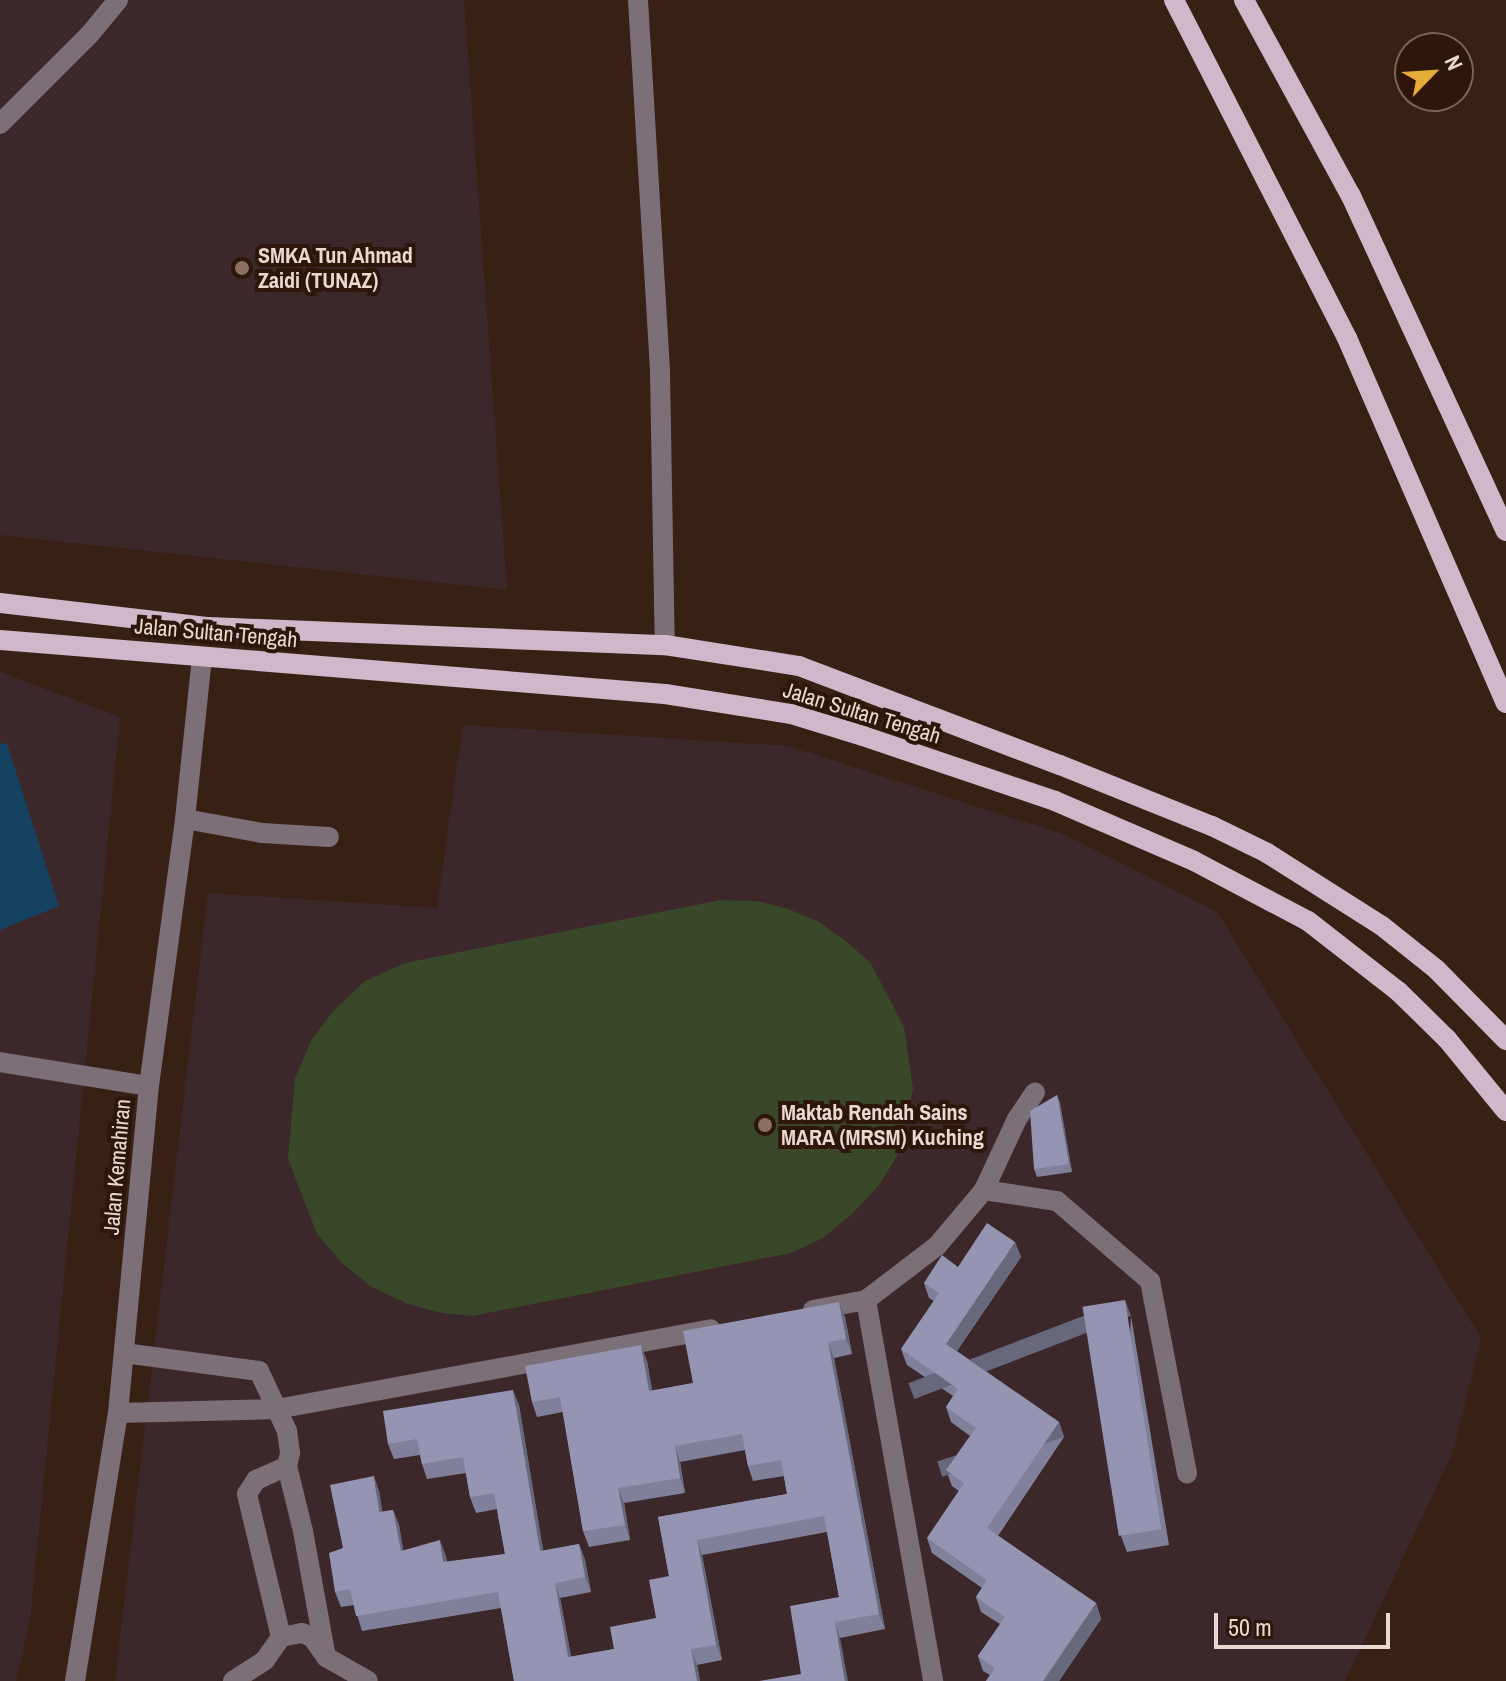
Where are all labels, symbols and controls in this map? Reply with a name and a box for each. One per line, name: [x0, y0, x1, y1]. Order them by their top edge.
north arrow: [1394, 32, 1474, 112]
text: N: [1438, 50, 1470, 75]
place label: SMKA Tun Ahmad Zaidi (TUNAZ): [258, 242, 414, 294]
marker: SMKA Tun Ahmad Zaidi (TUNAZ): [233, 259, 251, 277]
street label: Jalan Sultan Tengah: [133, 613, 299, 653]
street label: Jalan Sultan Tengah: [780, 676, 944, 750]
street label: Jalan Kemahiran: [98, 1098, 136, 1236]
place label: Maktab Rendah Sains MARA (MRSM) Kuching: [781, 1099, 984, 1150]
marker: Maktab Rendah Sains MARA (MRSM) Kuching: [756, 1116, 774, 1134]
scale bar: [1218, 1597, 1394, 1647]
text: 50 m: [1228, 1611, 1272, 1643]

